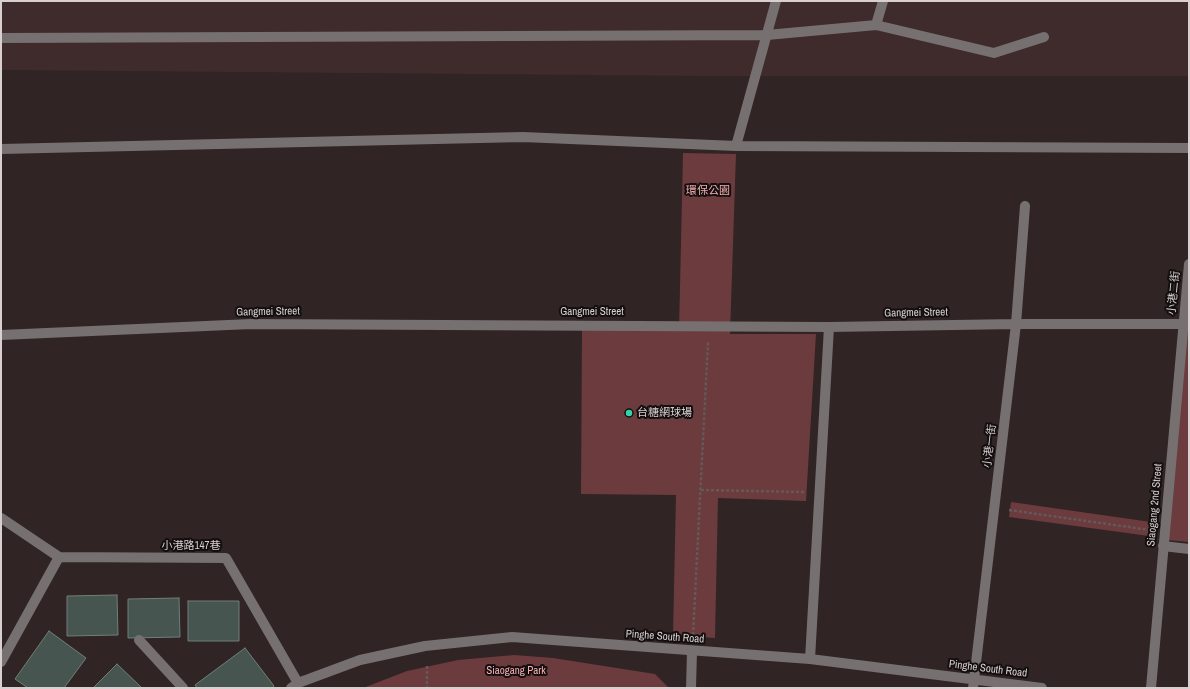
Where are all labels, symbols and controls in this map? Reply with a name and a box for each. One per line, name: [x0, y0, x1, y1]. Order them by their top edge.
park label: 環保公園: [686, 184, 730, 198]
street label: 小港二街: [1165, 270, 1183, 316]
street label: Gangmei Street: [236, 305, 300, 319]
street label: Gangmei Street: [560, 305, 624, 319]
street label: Gangmei Street: [884, 306, 948, 320]
place label: 台糖網球場: [637, 406, 692, 420]
marker: 台糖網球場: [624, 408, 634, 418]
street label: 小港一街: [981, 423, 999, 469]
street label: Siaogang 2nd Street: [1145, 463, 1165, 547]
street label: 小港路147巷: [161, 539, 221, 553]
street label: Pinghe South Road: [625, 628, 705, 646]
street label: Pinghe South Road: [948, 658, 1028, 680]
park label: Siaogang Park: [486, 664, 546, 678]

